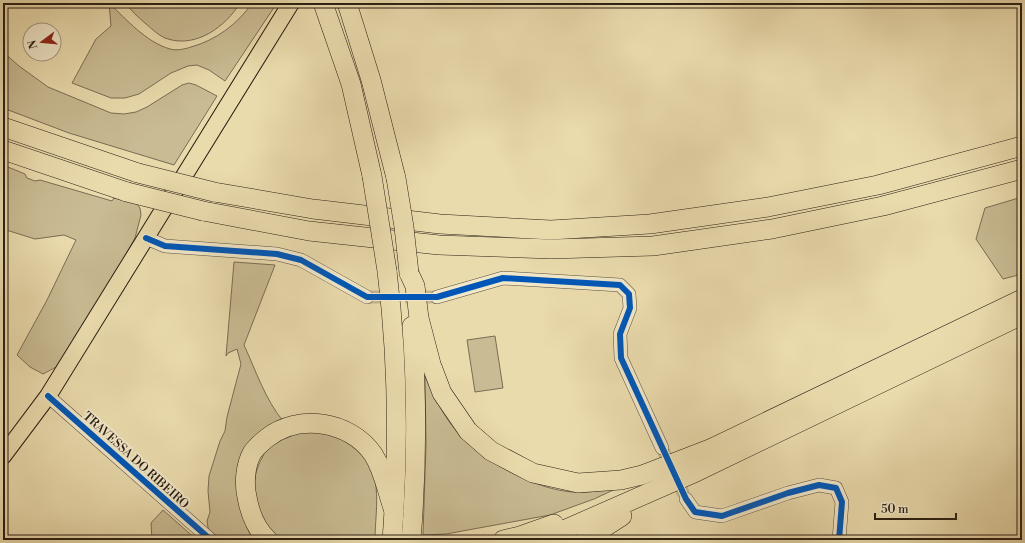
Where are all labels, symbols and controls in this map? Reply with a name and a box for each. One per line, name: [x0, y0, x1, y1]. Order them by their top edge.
north arrow: [22, 22, 62, 62]
text: N: [25, 38, 41, 51]
street label: TRAVESSA DO RIBEIRO: [79, 409, 192, 512]
scale bar: [875, 495, 956, 521]
text: 50 m: [881, 502, 909, 517]

